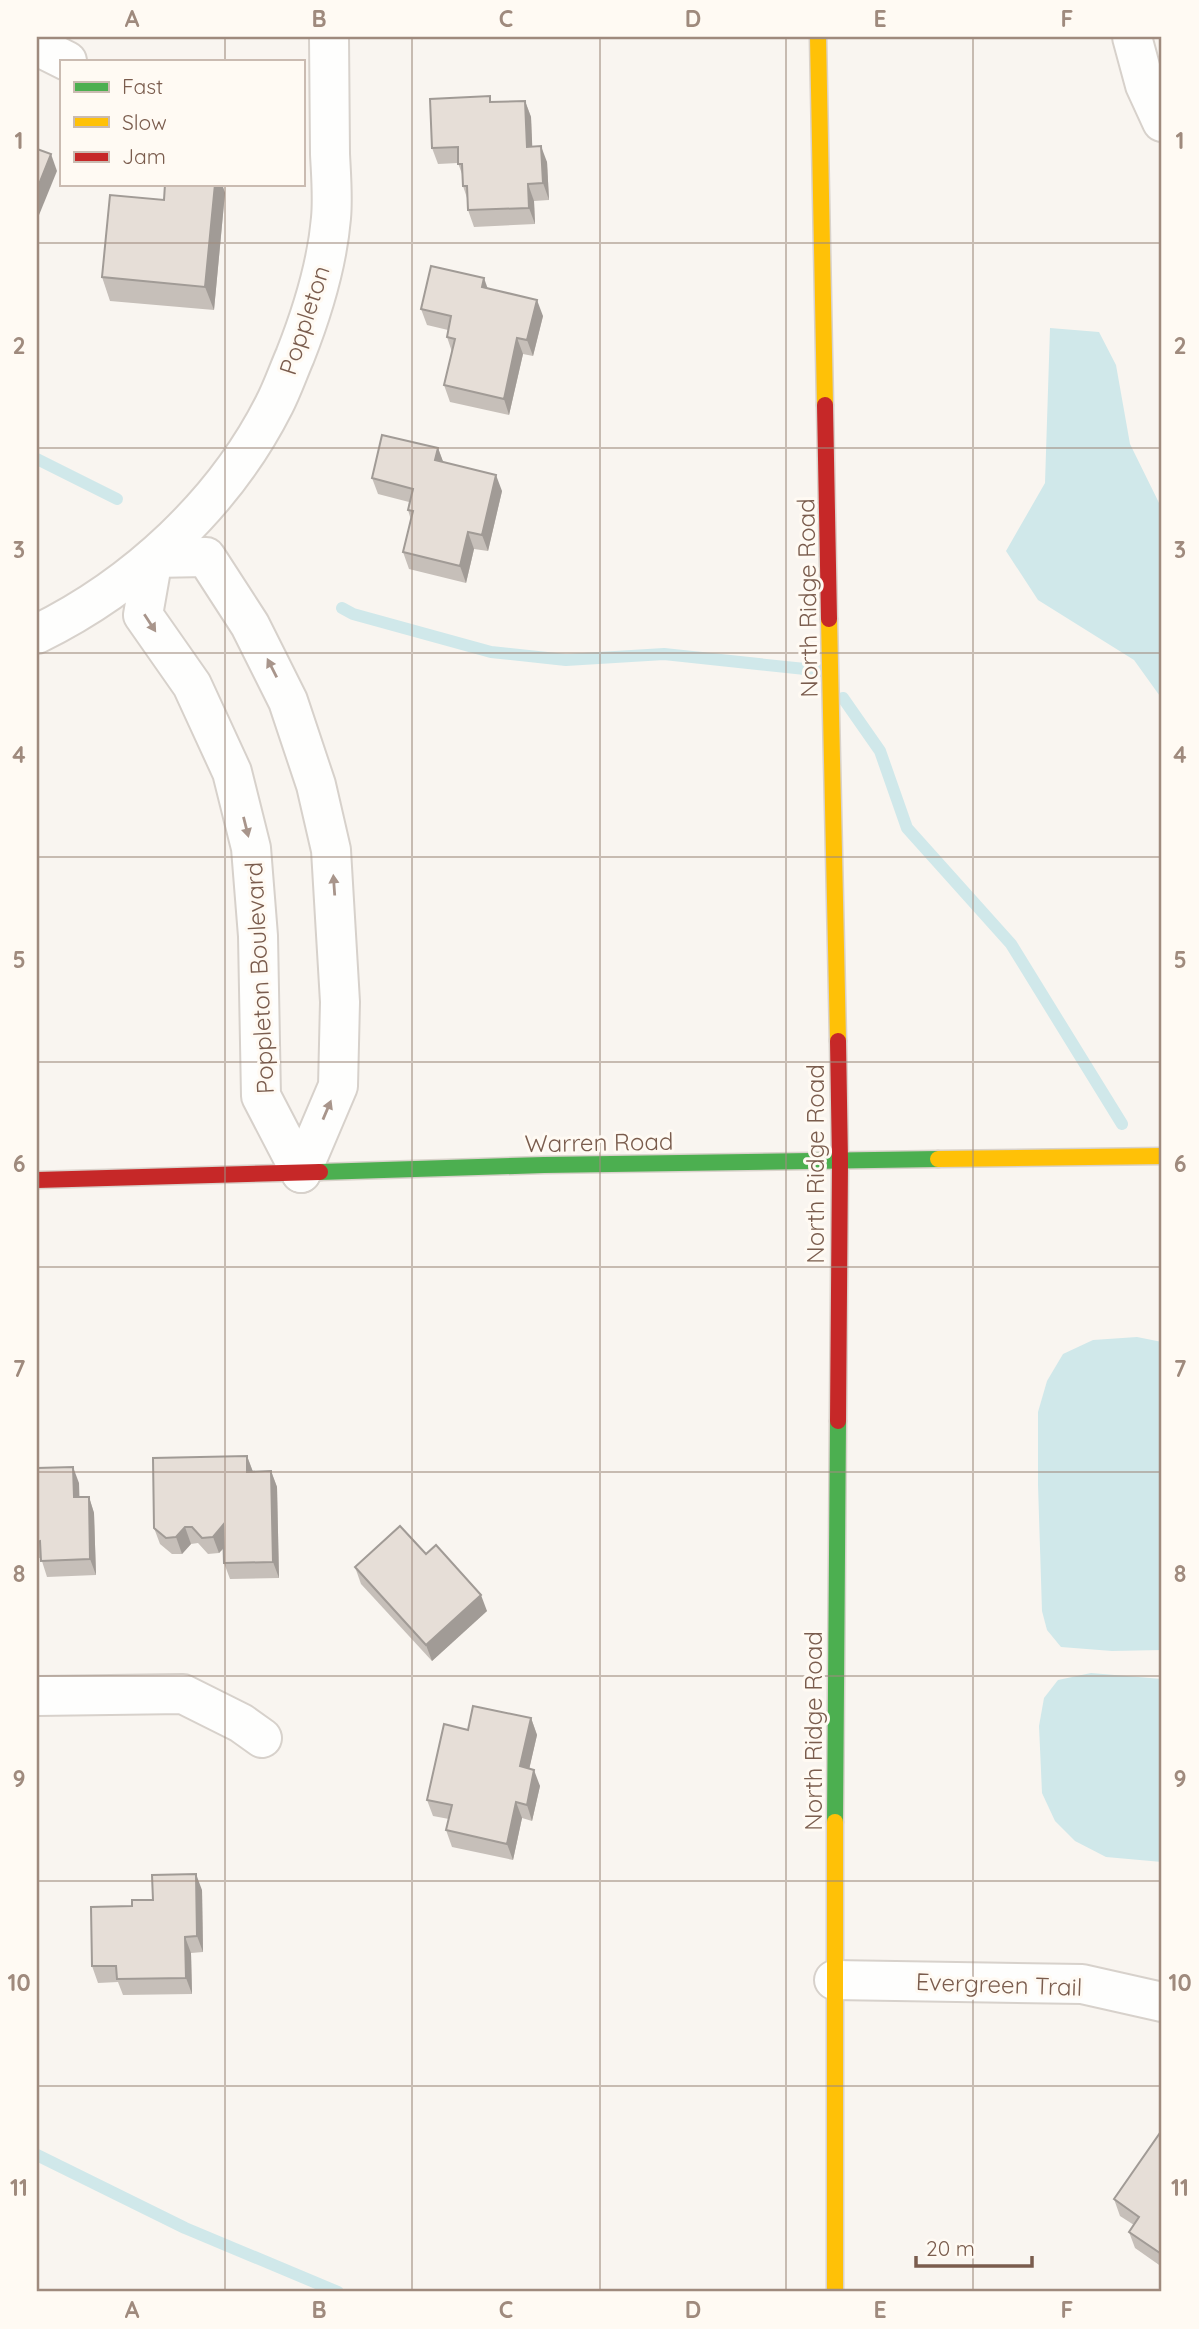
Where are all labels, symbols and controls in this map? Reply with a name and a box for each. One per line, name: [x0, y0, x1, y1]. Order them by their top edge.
text: A: [125, 4, 140, 33]
text: B: [311, 4, 327, 33]
text: C: [499, 4, 513, 33]
text: D: [685, 4, 701, 33]
text: E: [873, 4, 887, 33]
text: F: [1061, 4, 1073, 33]
legend: [60, 60, 304, 186]
text: Fast: [122, 73, 163, 99]
text: Slow: [122, 109, 167, 135]
text: 1: [15, 126, 23, 155]
text: 1: [1176, 126, 1184, 155]
text: Jam: [122, 143, 166, 169]
street label: Poppleton: [272, 262, 336, 378]
text: 2: [12, 331, 26, 360]
text: 2: [1173, 331, 1187, 360]
street label: North Ridge Road: [790, 498, 824, 698]
text: 3: [13, 535, 25, 564]
text: 3: [1174, 535, 1186, 564]
one-way arrow: [144, 613, 157, 633]
one-way arrow: [266, 658, 277, 678]
text: 4: [12, 740, 26, 769]
text: 4: [1173, 740, 1187, 769]
one-way arrow: [241, 816, 252, 838]
street label: Poppleton Boulevard: [238, 861, 280, 1095]
one-way arrow: [328, 874, 339, 896]
text: 5: [12, 945, 26, 974]
text: 5: [1173, 945, 1187, 974]
street label: North Ridge Road: [800, 1064, 830, 1264]
one-way arrow: [322, 1100, 333, 1121]
street label: Warren Road: [524, 1126, 674, 1158]
text: 6: [13, 1149, 25, 1178]
text: 6: [1174, 1149, 1186, 1178]
text: 7: [13, 1354, 26, 1383]
text: 7: [1174, 1354, 1187, 1383]
text: 8: [13, 1559, 25, 1588]
text: 8: [1174, 1559, 1186, 1588]
street label: North Ridge Road: [798, 1631, 828, 1831]
text: 9: [12, 1764, 26, 1793]
text: 9: [1173, 1764, 1187, 1793]
street label: Evergreen Trail: [915, 1966, 1083, 2002]
text: 10: [7, 1968, 31, 1997]
text: 10: [1168, 1968, 1192, 1997]
text: 11: [10, 2173, 28, 2202]
text: 11: [1171, 2173, 1189, 2202]
scale bar: [916, 2224, 1031, 2268]
text: 20 m: [926, 2235, 975, 2261]
text: A: [125, 2295, 140, 2324]
text: B: [311, 2295, 327, 2324]
text: C: [499, 2295, 513, 2324]
text: D: [685, 2295, 701, 2324]
text: E: [873, 2295, 887, 2324]
text: F: [1061, 2295, 1073, 2324]

